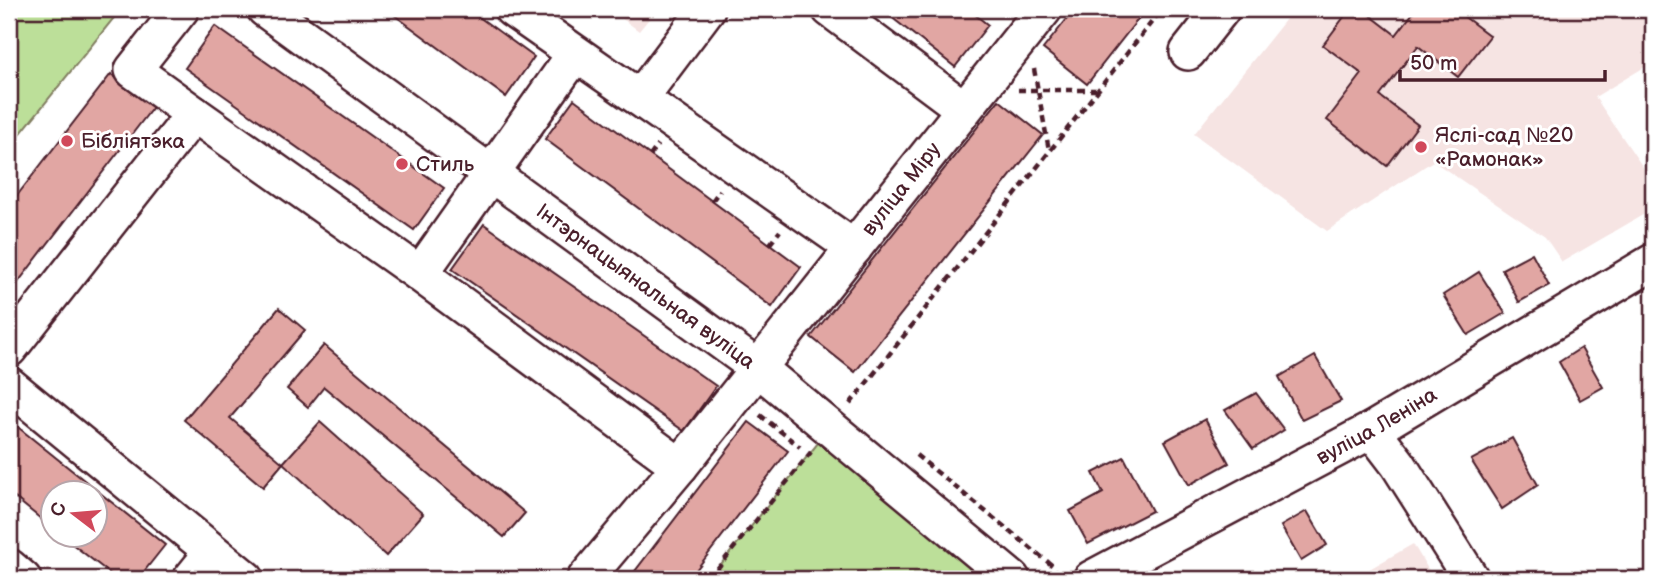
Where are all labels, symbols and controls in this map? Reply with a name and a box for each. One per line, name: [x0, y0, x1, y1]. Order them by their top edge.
scale bar: [1400, 38, 1604, 82]
text: 50 m: [1410, 51, 1457, 76]
place label: Яслі-сад №20 «Рамонак»: [1435, 123, 1573, 172]
place label: Бібліятэка: [81, 129, 185, 154]
marker: Бібліятэка: [59, 133, 75, 149]
street label: вуліца Міру: [856, 137, 946, 241]
marker: Яслі-сад №20 «Рамонак»: [1413, 139, 1429, 155]
place label: Стиль: [416, 152, 475, 177]
marker: Стиль: [394, 156, 410, 172]
street label: Інтэрнацыянальная вуліца: [531, 199, 760, 375]
street label: вуліца Леніна: [1312, 382, 1442, 470]
north arrow: [38, 480, 108, 550]
text: С: [46, 500, 72, 519]

